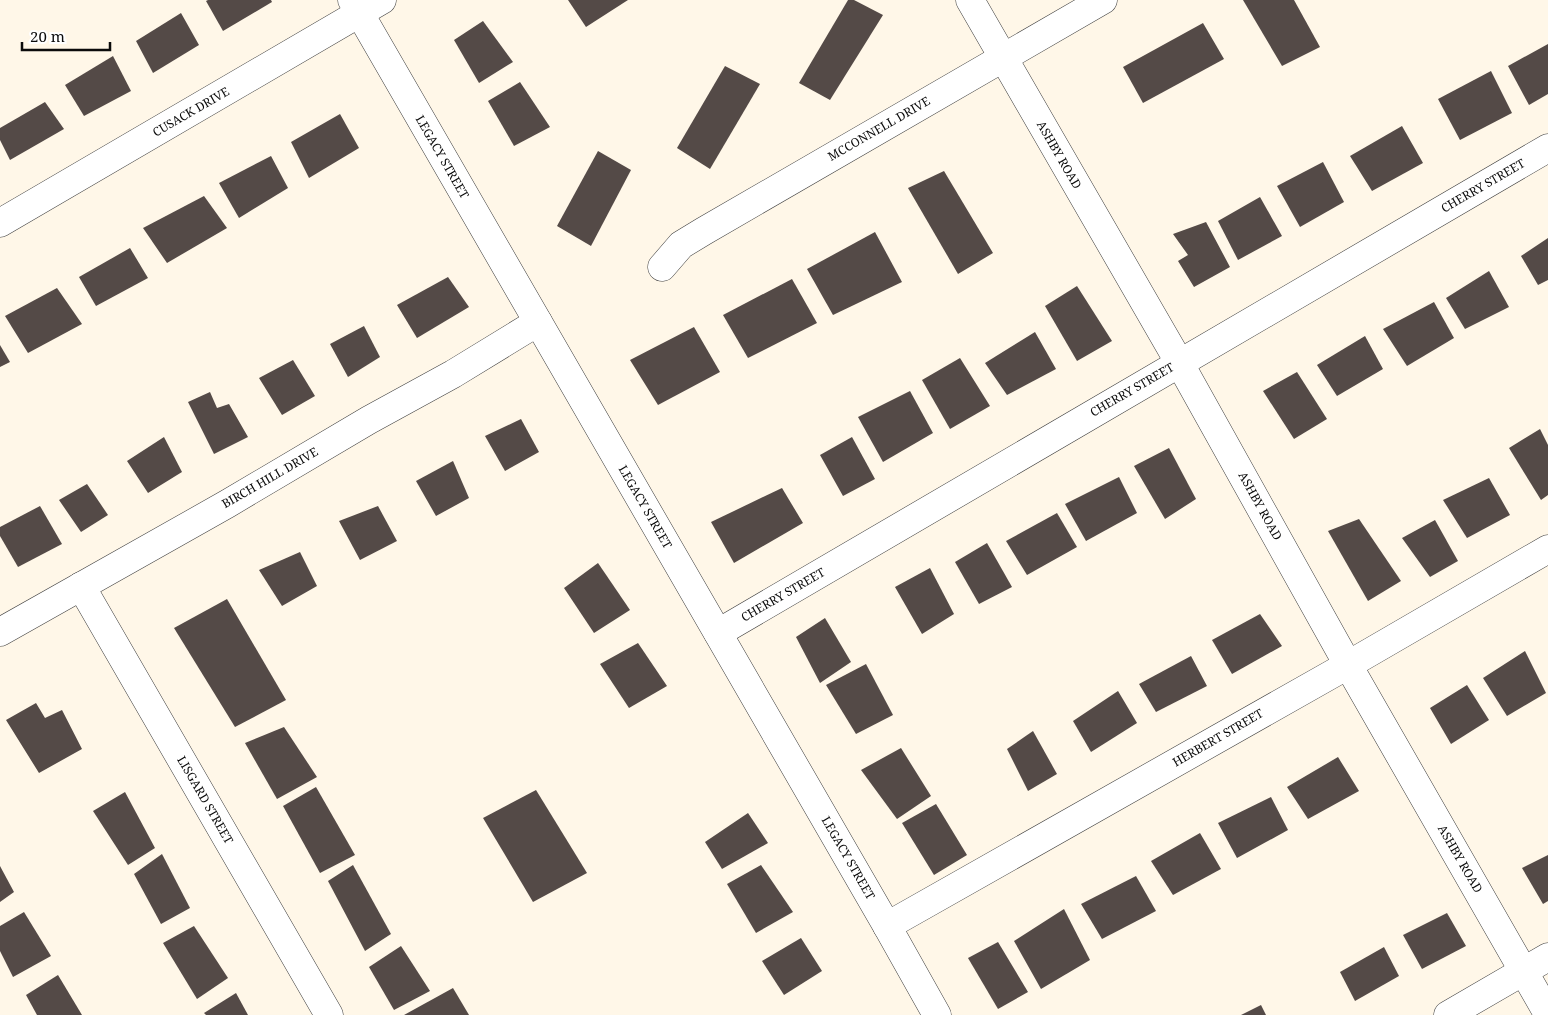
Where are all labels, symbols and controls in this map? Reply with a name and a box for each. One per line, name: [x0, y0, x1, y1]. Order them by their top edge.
scale bar: [22, 20, 110, 52]
text: 20 m: [30, 26, 65, 46]
street label: CUSACK DRIVE: [149, 83, 232, 140]
street label: MCCONNELL DRIVE: [825, 92, 933, 165]
street label: LEGACY STREET: [412, 112, 474, 202]
street label: ASHBY ROAD: [1033, 118, 1086, 192]
street label: CHERRY STREET: [1438, 154, 1528, 216]
street label: CHERRY STREET: [1087, 358, 1177, 420]
street label: BIRCH HILL DRIVE: [219, 443, 321, 512]
street label: LEGACY STREET: [615, 462, 677, 552]
street label: ASHBY ROAD: [1235, 468, 1286, 543]
street label: CHERRY STREET: [738, 563, 828, 625]
street label: HERBERT STREET: [1169, 704, 1267, 770]
street label: LISGARD STREET: [173, 753, 238, 847]
street label: LEGACY STREET: [818, 813, 880, 903]
street label: ASHBY ROAD: [1434, 822, 1487, 896]

